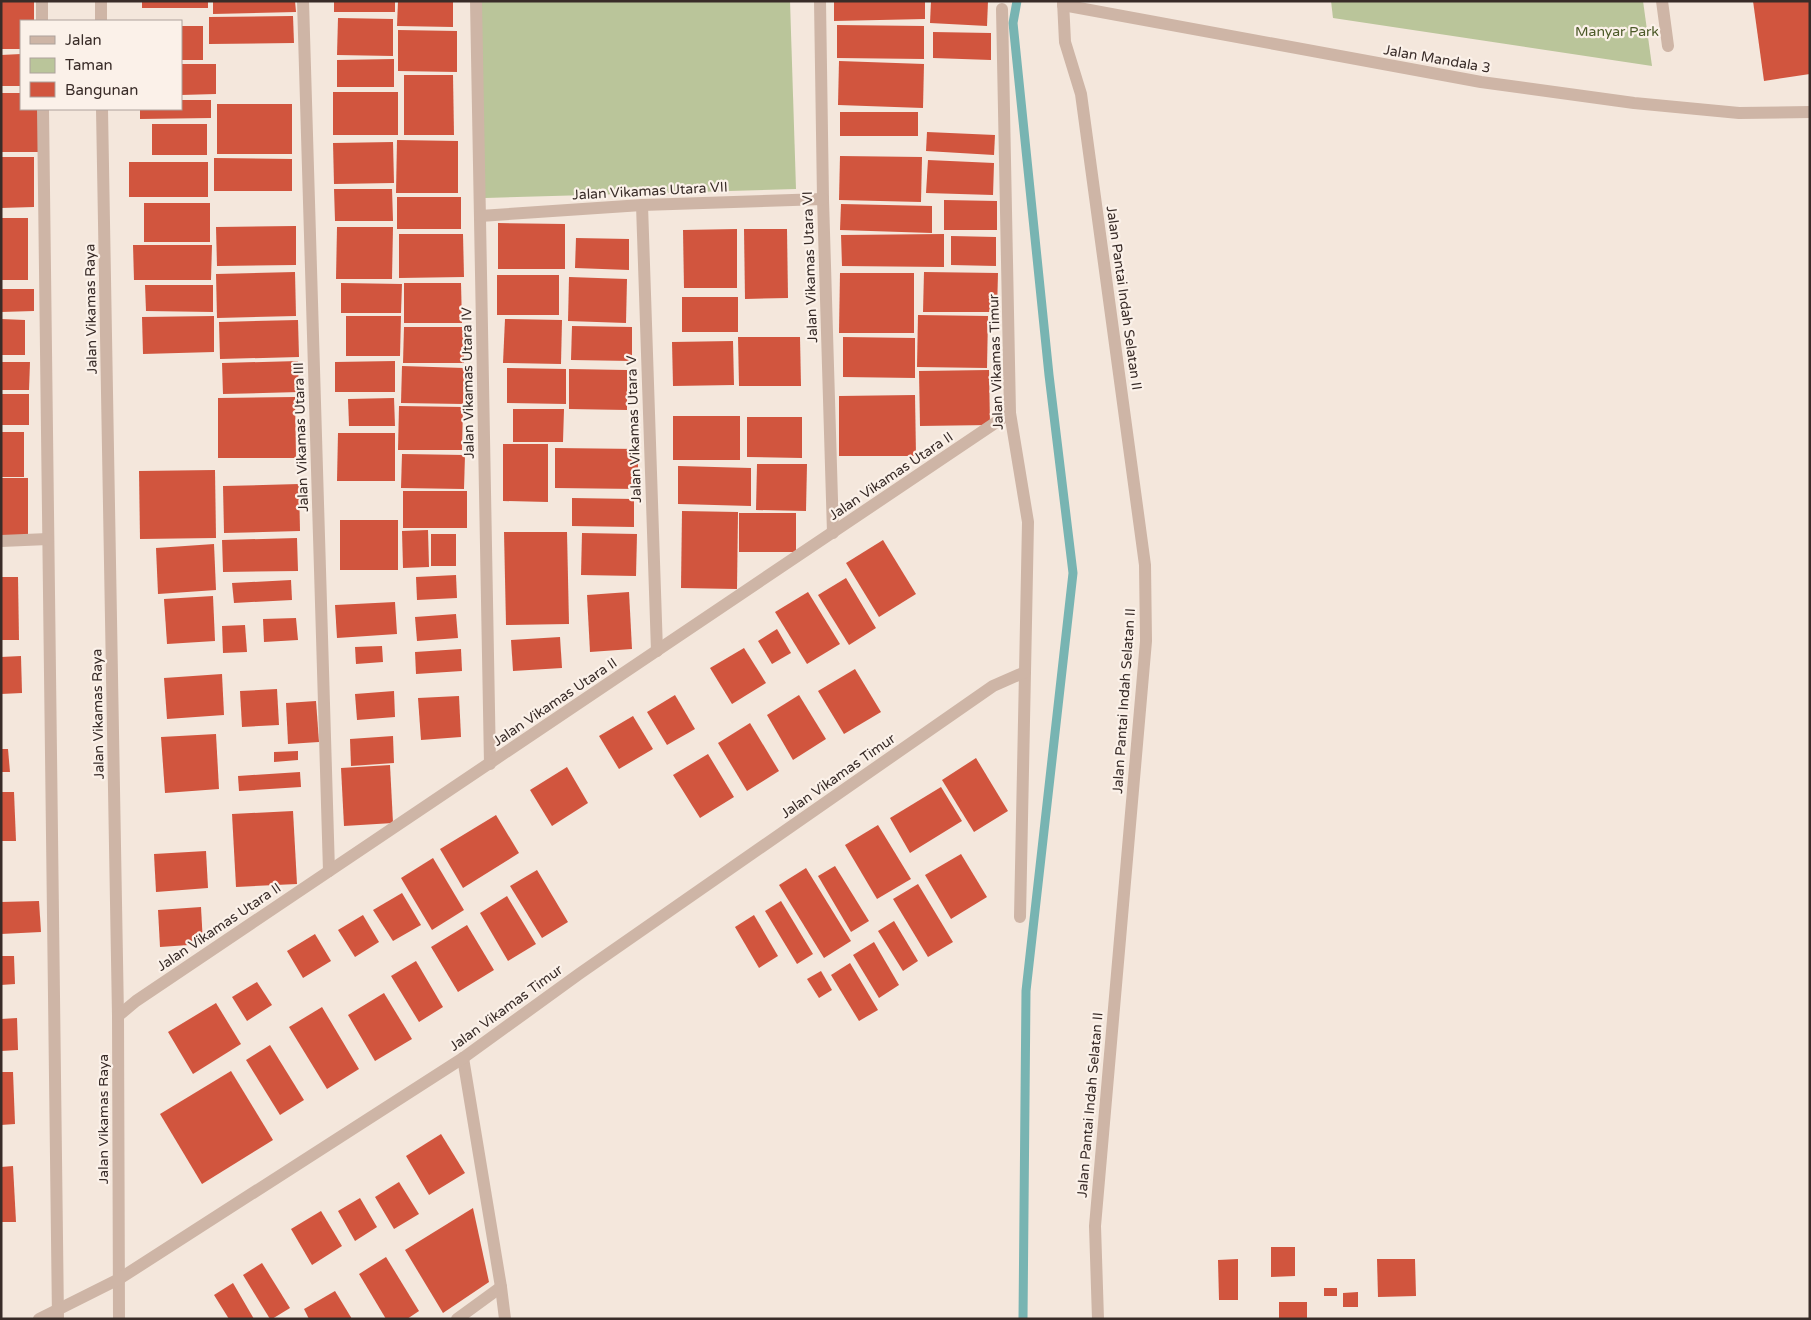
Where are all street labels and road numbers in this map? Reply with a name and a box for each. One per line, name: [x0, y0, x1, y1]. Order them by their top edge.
street label: Jalan Mandala 3: [1382, 41, 1492, 77]
street label: Jalan Vikamas Utara VII: [572, 178, 728, 204]
street label: Jalan Vikamas Utara VI: [799, 191, 821, 343]
street label: Jalan Pantai Indah Selatan II: [1103, 205, 1145, 391]
street label: Jalan Vikamas Raya: [81, 244, 101, 374]
street label: Jalan Vikamas Timur: [985, 293, 1007, 430]
street label: Jalan Vikamas Utara IV: [458, 307, 478, 459]
street label: Jalan Vikamas Utara V: [623, 355, 645, 503]
street label: Jalan Vikamas Utara III: [290, 362, 312, 512]
street label: Jalan Vikamas Utara II: [826, 428, 956, 524]
street label: Jalan Pantai Indah Selatan II: [1109, 608, 1139, 794]
street label: Jalan Vikamas Raya: [88, 649, 108, 779]
street label: Jalan Vikamas Utara II: [490, 654, 620, 750]
street label: Jalan Vikamas Timur: [777, 730, 899, 822]
street label: Jalan Vikamas Utara II: [154, 879, 284, 975]
street label: Jalan Vikamas Timur: [446, 961, 567, 1055]
street label: Jalan Pantai Indah Selatan II: [1073, 1012, 1107, 1198]
street label: Jalan Vikamas Raya: [95, 1054, 112, 1184]

